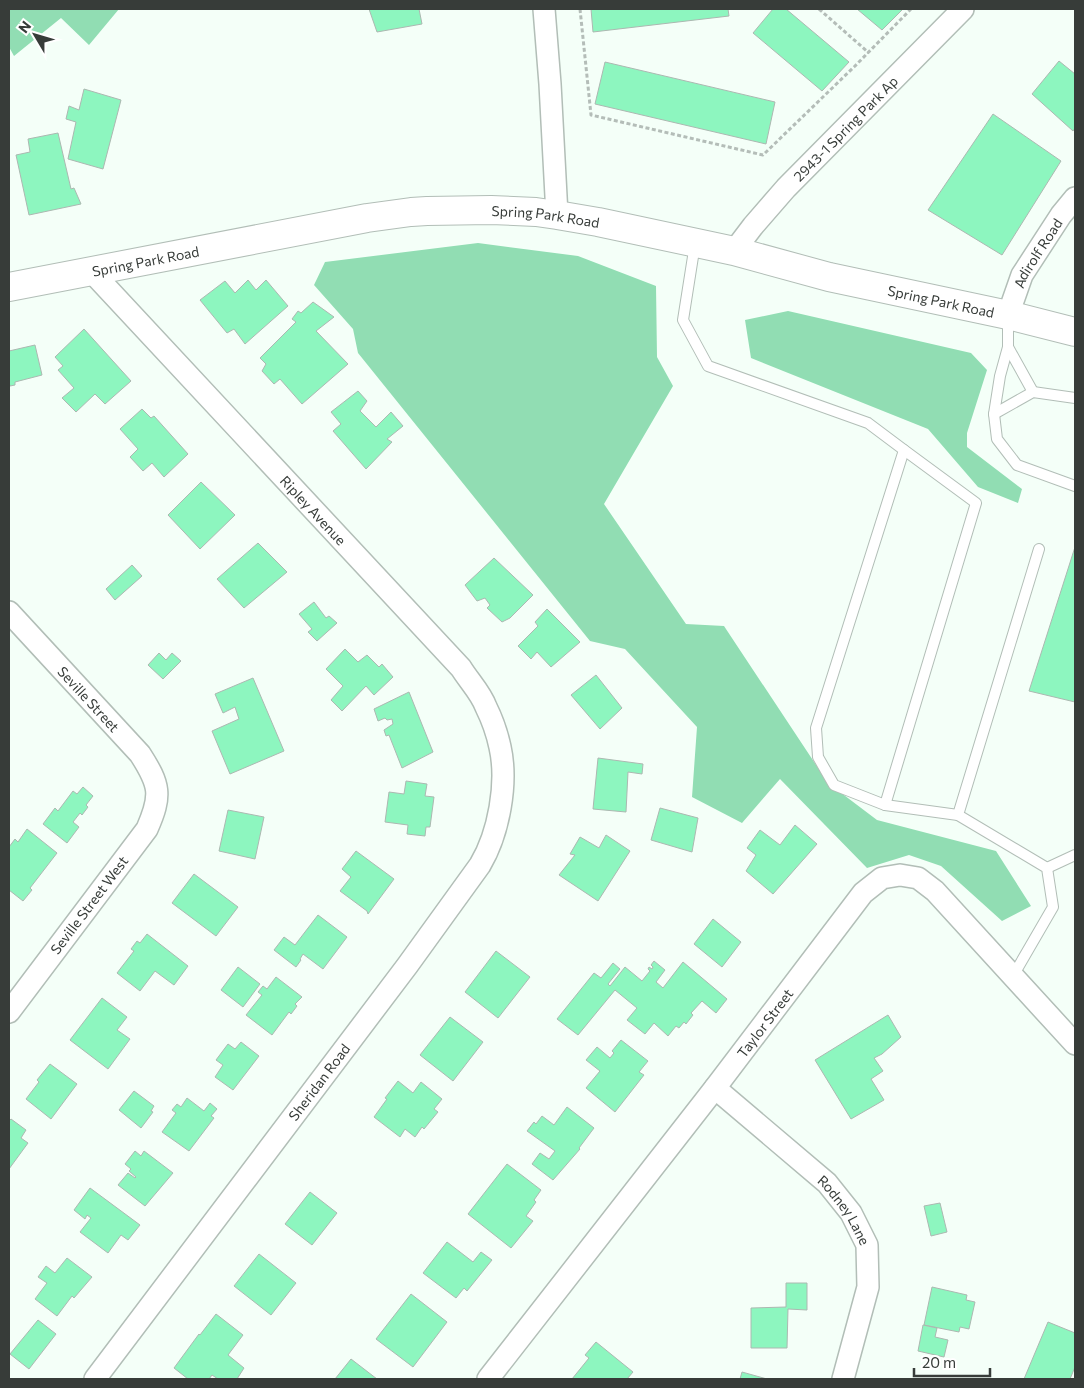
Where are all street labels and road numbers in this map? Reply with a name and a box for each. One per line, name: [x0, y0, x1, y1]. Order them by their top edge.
street label: 2943-1 Spring Park Ap: [790, 72, 901, 184]
street label: Spring Park Road: [491, 202, 601, 231]
street label: Adirolf Road: [1010, 215, 1065, 290]
street label: Spring Park Road: [90, 242, 200, 279]
street label: Spring Park Road: [886, 281, 996, 320]
street label: Ripley Avenue: [277, 472, 350, 548]
street label: Seville Street: [55, 662, 124, 735]
street label: Seville Street West: [47, 852, 132, 957]
street label: Taylor Street: [733, 985, 796, 1061]
street label: Sheridan Road: [285, 1040, 353, 1124]
street label: Rodney Lane: [815, 1171, 874, 1248]

